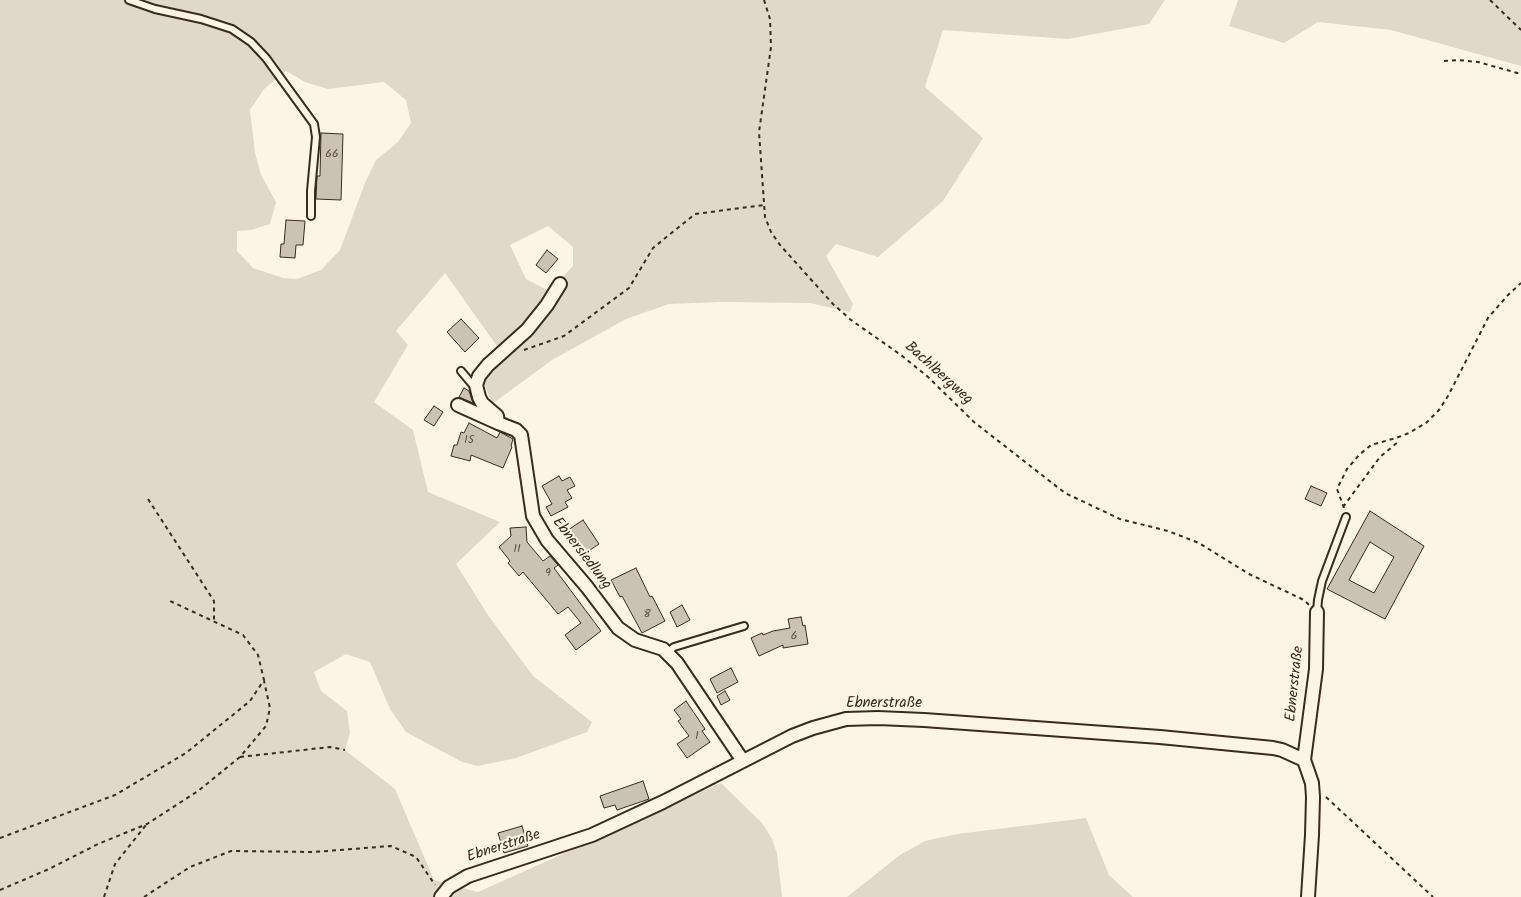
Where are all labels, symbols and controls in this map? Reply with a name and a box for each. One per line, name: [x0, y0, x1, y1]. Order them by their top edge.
house number: 66: [325, 148, 339, 162]
street label: Bachlbergweg: [900, 339, 976, 409]
house number: 15: [464, 434, 474, 448]
street label: Ebnersiedlung: [547, 514, 615, 594]
house number: 11: [513, 543, 521, 557]
house number: 9: [545, 567, 551, 581]
house number: 8: [643, 608, 651, 622]
house number: 6: [791, 630, 797, 644]
street label: Ebnerstraße: [1283, 645, 1309, 723]
street label: Ebnerstraße: [846, 695, 922, 713]
house number: 1: [695, 730, 699, 744]
street label: Ebnerstraße: [465, 827, 543, 867]

